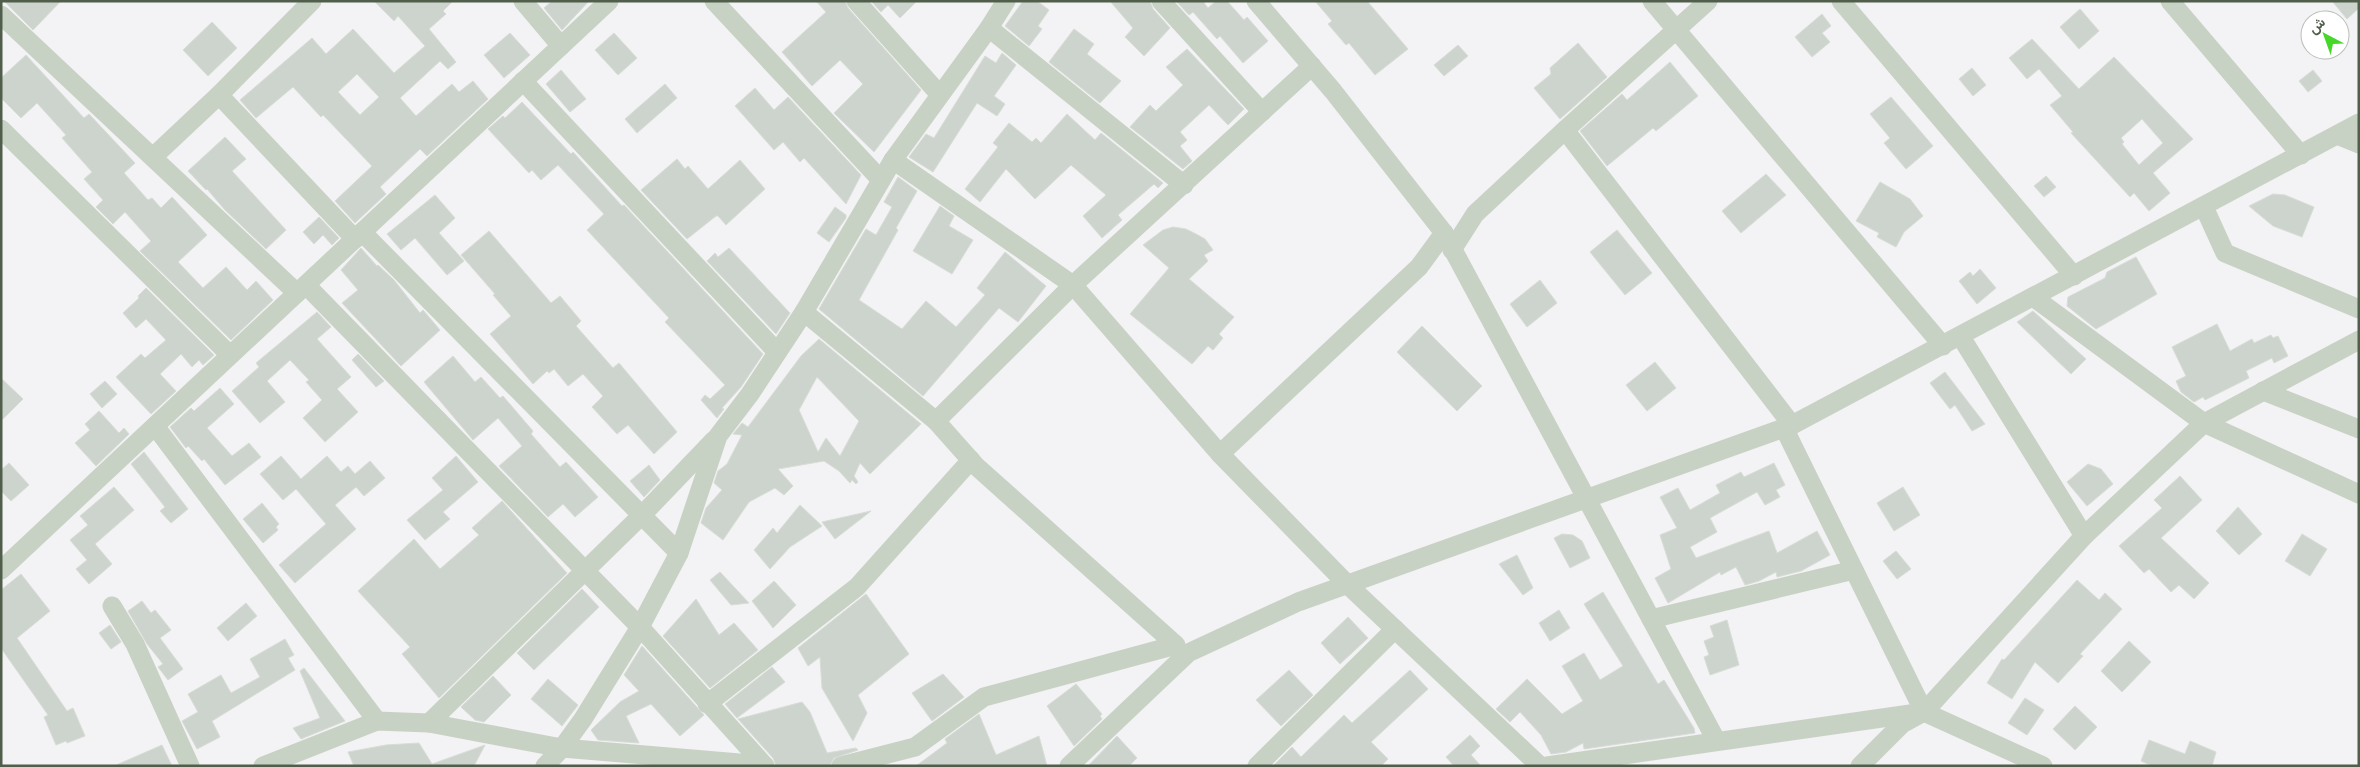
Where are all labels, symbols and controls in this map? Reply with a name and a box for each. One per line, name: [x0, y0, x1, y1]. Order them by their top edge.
north arrow: [2300, 10, 2350, 60]
text: ش: [2304, 13, 2329, 38]

